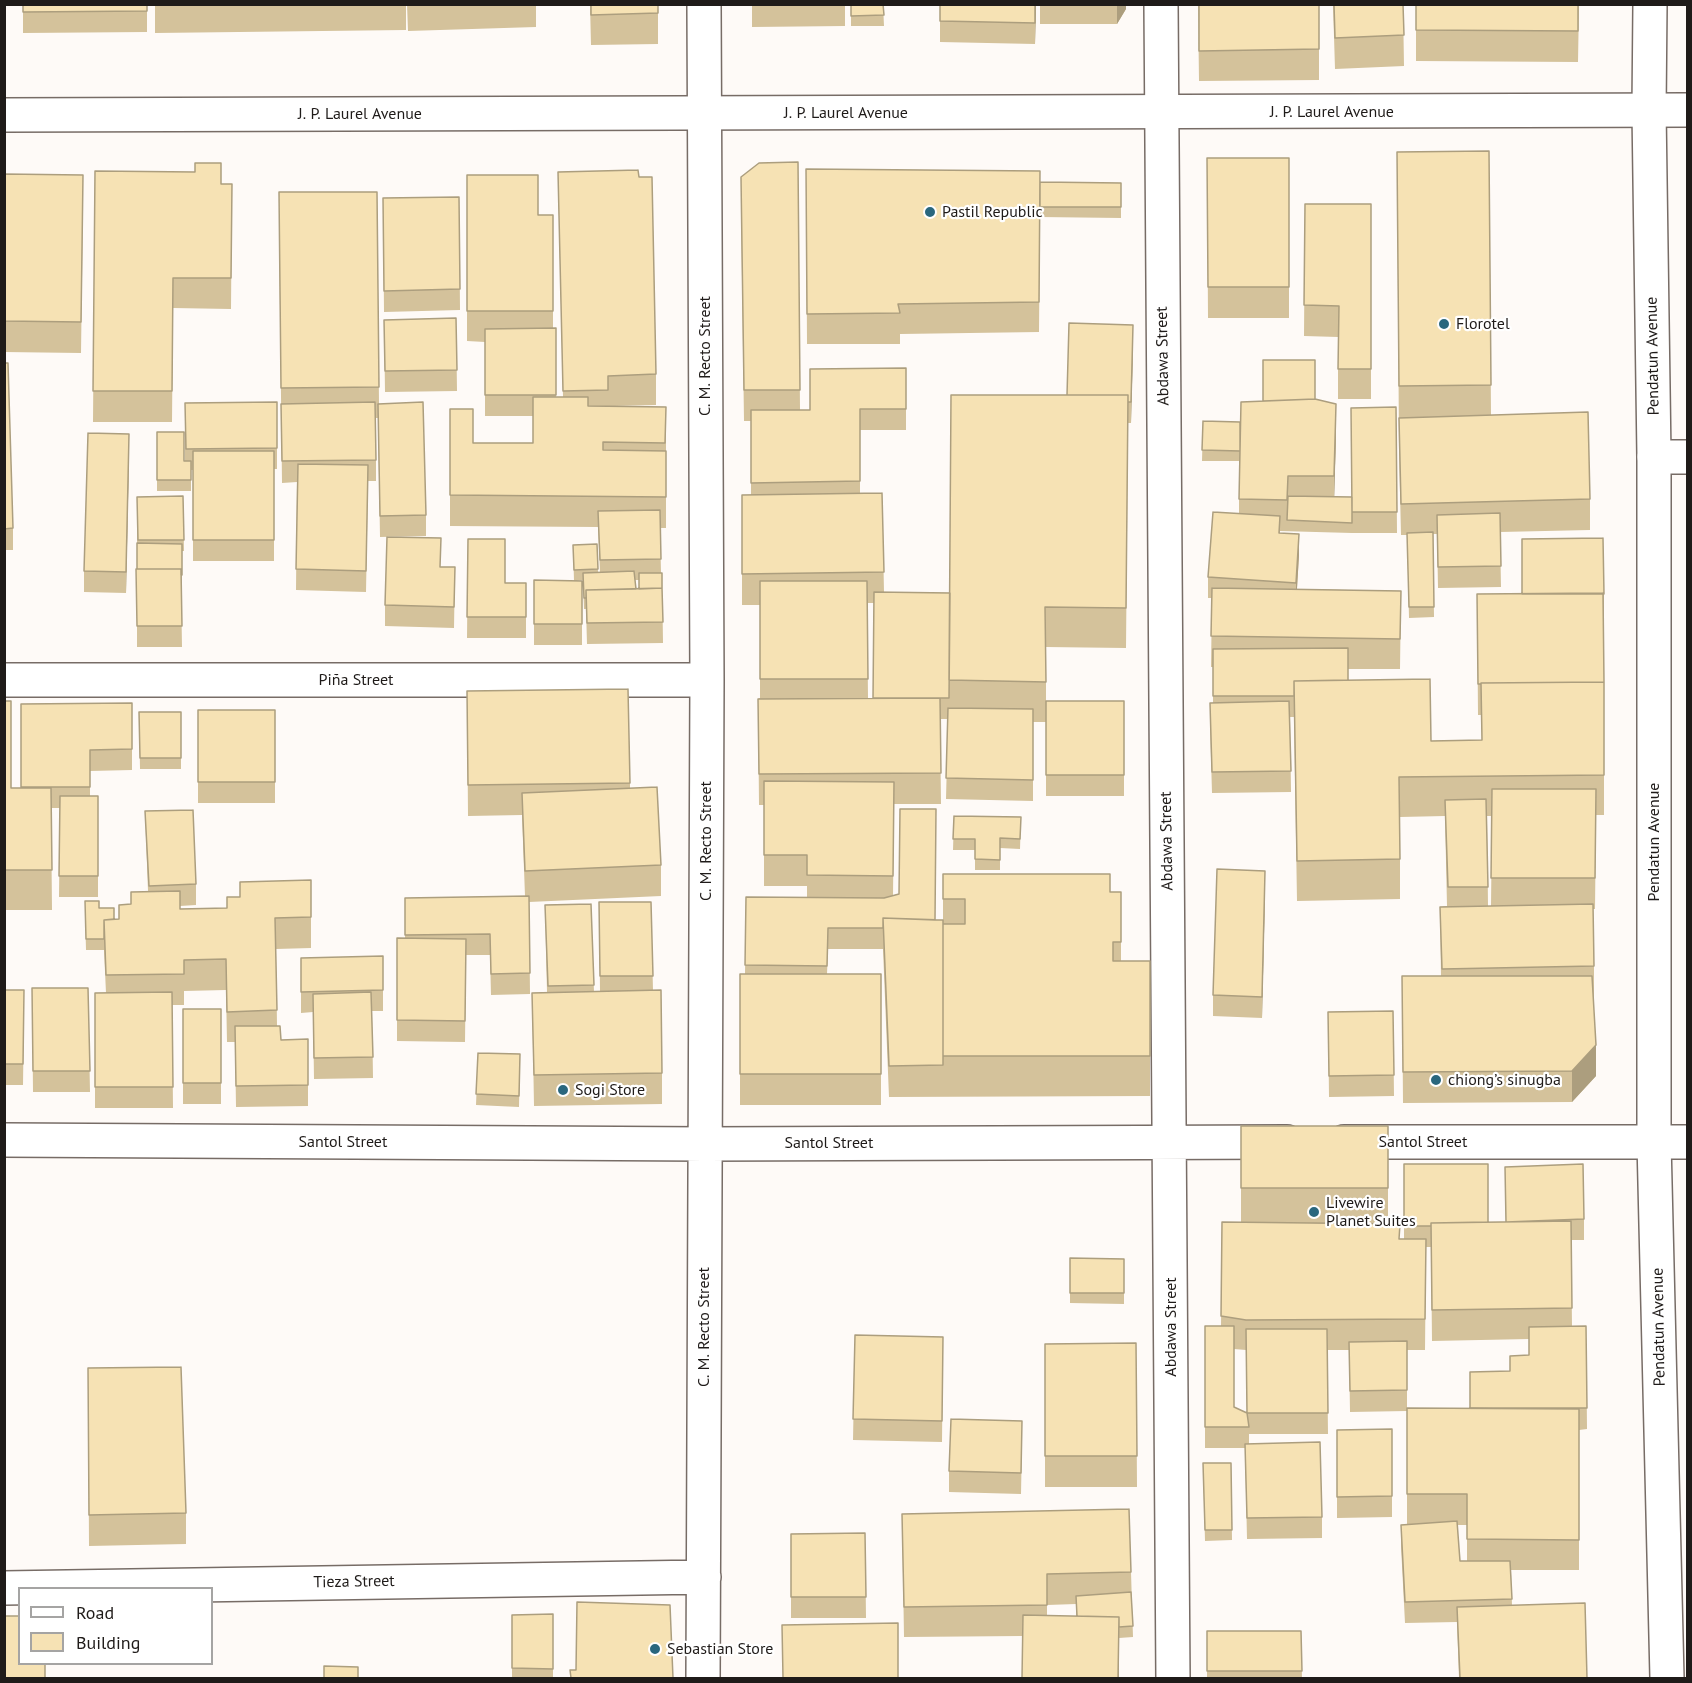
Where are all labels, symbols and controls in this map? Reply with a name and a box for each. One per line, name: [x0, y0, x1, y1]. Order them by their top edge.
street label: J. P. Laurel Avenue: [1270, 102, 1394, 122]
street label: J. P. Laurel Avenue: [784, 103, 908, 123]
street label: J. P. Laurel Avenue: [298, 104, 422, 124]
place label: Pastil Republic: [942, 202, 1043, 222]
marker: Pastil Republic: [923, 205, 937, 219]
street label: C. M. Recto Street: [695, 296, 715, 416]
street label: Pendatun Avenue: [1642, 296, 1664, 416]
street label: Abdawa Street: [1153, 306, 1173, 406]
place label: Florotel: [1456, 314, 1510, 334]
marker: Florotel: [1437, 317, 1451, 331]
street label: Piña Street: [318, 670, 394, 690]
street label: C. M. Recto Street: [696, 781, 716, 901]
street label: Pendatun Avenue: [1644, 783, 1664, 901]
street label: Abdawa Street: [1157, 791, 1177, 891]
place label: chiong’s sinugba: [1448, 1070, 1561, 1090]
marker: chiong’s sinugba: [1429, 1073, 1443, 1087]
place label: Sogi Store: [575, 1080, 645, 1100]
marker: Sogi Store: [556, 1083, 570, 1097]
street label: Santol Street: [299, 1132, 387, 1152]
street label: Santol Street: [1379, 1132, 1467, 1152]
street label: Santol Street: [785, 1133, 873, 1153]
place label: Livewire Planet Suites: [1326, 1193, 1416, 1231]
marker: Livewire Planet Suites: [1307, 1205, 1321, 1219]
street label: C. M. Recto Street: [694, 1267, 714, 1387]
street label: Pendatun Avenue: [1648, 1267, 1670, 1387]
street label: Abdawa Street: [1161, 1277, 1181, 1377]
street label: Tieza Street: [313, 1572, 395, 1592]
legend: [18, 1587, 213, 1665]
text: Road: [76, 1601, 114, 1624]
text: Building: [76, 1631, 140, 1654]
place label: Sebastian Store: [667, 1639, 773, 1659]
marker: Sebastian Store: [648, 1642, 662, 1656]

